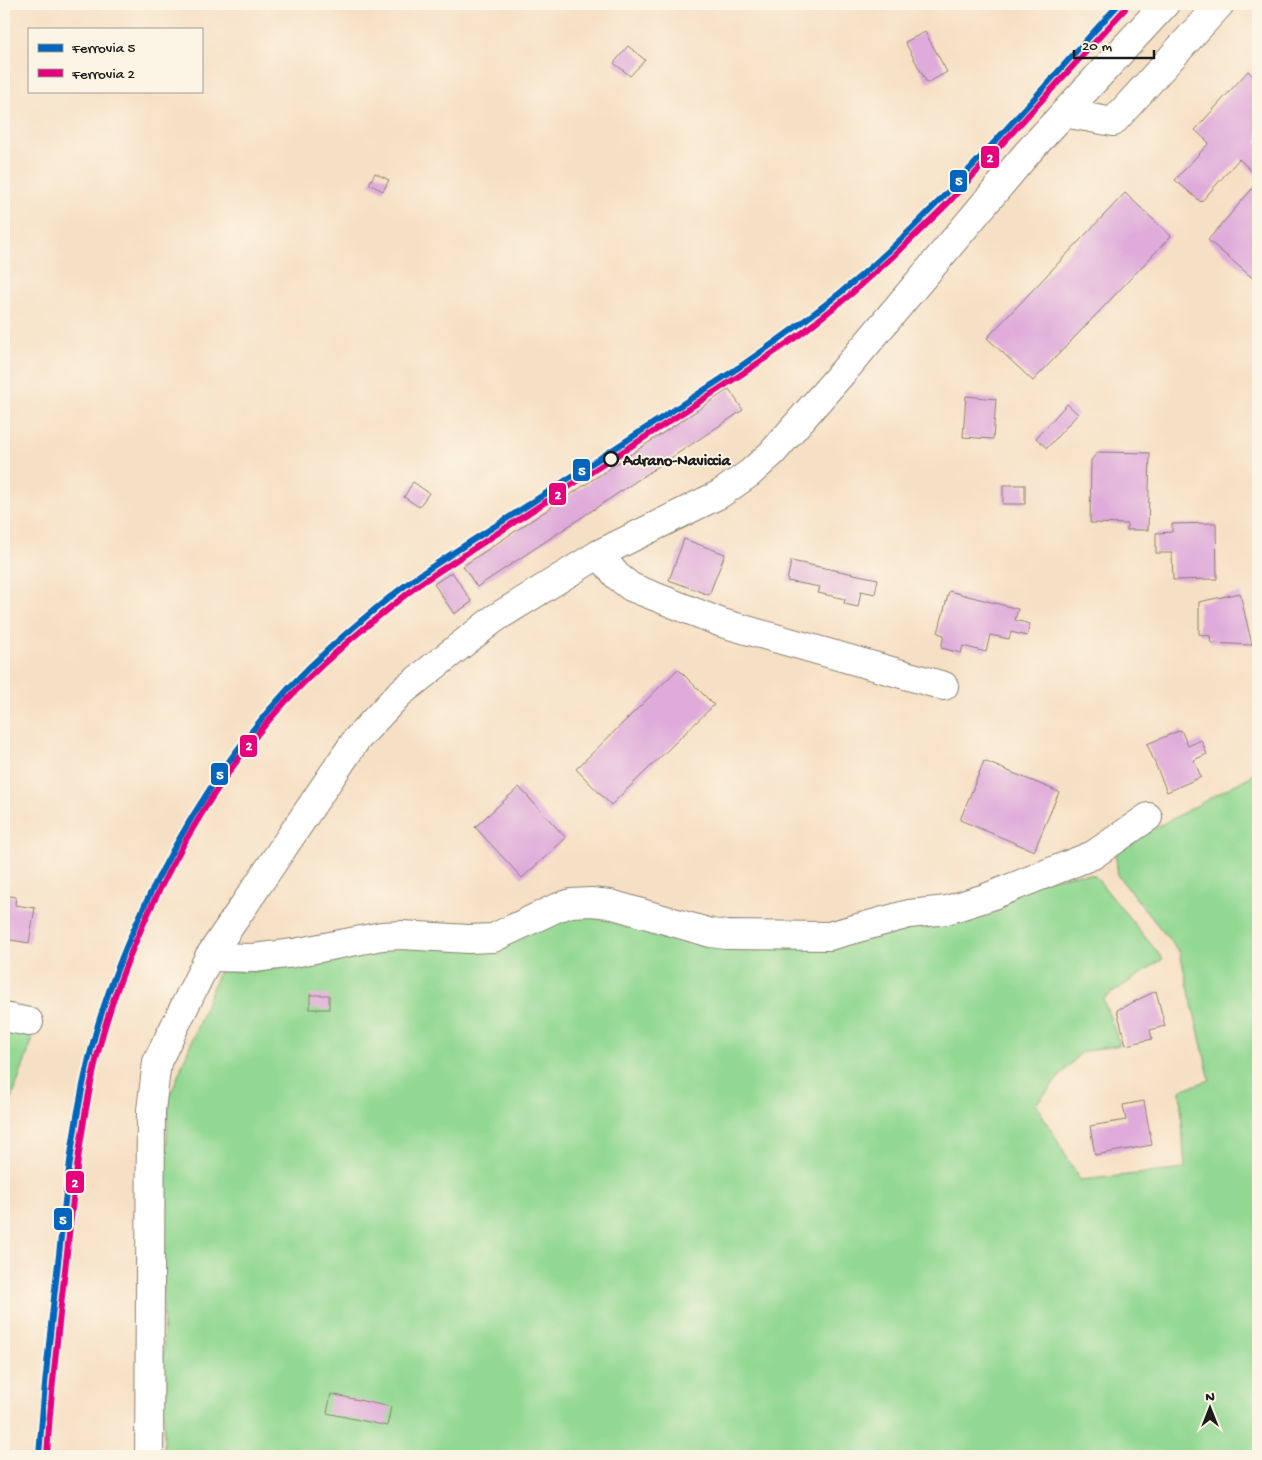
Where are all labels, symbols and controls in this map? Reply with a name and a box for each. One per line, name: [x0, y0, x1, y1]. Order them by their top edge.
legend: [28, 28, 202, 92]
scale bar: [1074, 28, 1154, 60]
text: 20 m: [1082, 38, 1112, 56]
text: Ferrovia 5: [71, 40, 136, 58]
text: Ferrovia 2: [71, 66, 135, 84]
line badge: 2: [980, 145, 1000, 169]
text: 2: [987, 151, 994, 168]
line badge: 5: [949, 169, 968, 193]
text: 5: [955, 174, 963, 191]
marker: Adrano-Naviccia: [603, 451, 619, 467]
place label: Adrano-Naviccia: [622, 453, 731, 472]
line badge: 5: [572, 458, 591, 482]
text: 5: [578, 464, 586, 481]
line badge: 2: [548, 482, 567, 506]
text: 2: [555, 488, 562, 505]
line badge: 2: [239, 734, 258, 758]
text: 2: [246, 739, 253, 756]
line badge: 5: [210, 762, 229, 786]
text: 5: [216, 768, 224, 785]
line badge: 2: [65, 1170, 85, 1194]
text: 2: [72, 1176, 79, 1193]
line badge: 5: [53, 1207, 73, 1231]
text: 5: [59, 1213, 67, 1230]
north arrow: [1184, 1382, 1234, 1432]
text: N: [1205, 1389, 1215, 1406]

